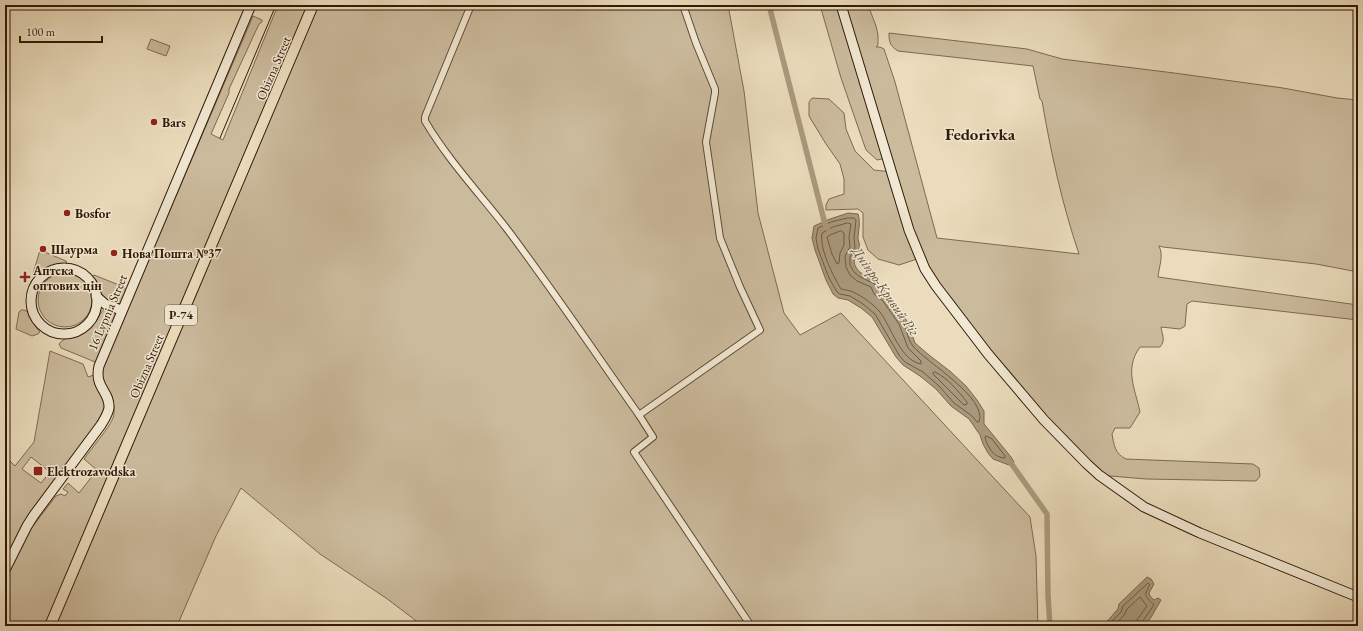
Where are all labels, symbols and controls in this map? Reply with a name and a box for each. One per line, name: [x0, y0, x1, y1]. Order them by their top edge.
scale bar: [20, 18, 102, 44]
text: 100 m: [26, 24, 56, 40]
street label: Obizna Street: [252, 34, 295, 103]
place label: Bars: [162, 114, 186, 131]
marker: Bars: [149, 117, 159, 127]
district label: Fedorivka: [945, 123, 1016, 145]
place label: Bosfor: [75, 205, 111, 222]
marker: Bosfor: [62, 208, 72, 218]
place label: Шаурма: [51, 241, 98, 258]
water label: Дніпро-Кривий Ріг: [848, 242, 924, 339]
marker: Шаурма: [38, 244, 48, 254]
place label: Нова Пошта №37: [122, 245, 222, 262]
marker: Нова Пошта №37: [109, 248, 119, 258]
place label: Аптека оптових цін: [32, 262, 102, 294]
marker: Аптека оптових цін: [20, 272, 30, 282]
street label: 16 Lypnia Street: [84, 272, 131, 353]
road number: Р-74: [165, 305, 197, 325]
street label: Obizna Street: [125, 332, 168, 401]
place label: Elektrozavodska: [47, 463, 136, 480]
marker: Elektrozavodska: [32, 465, 44, 477]

